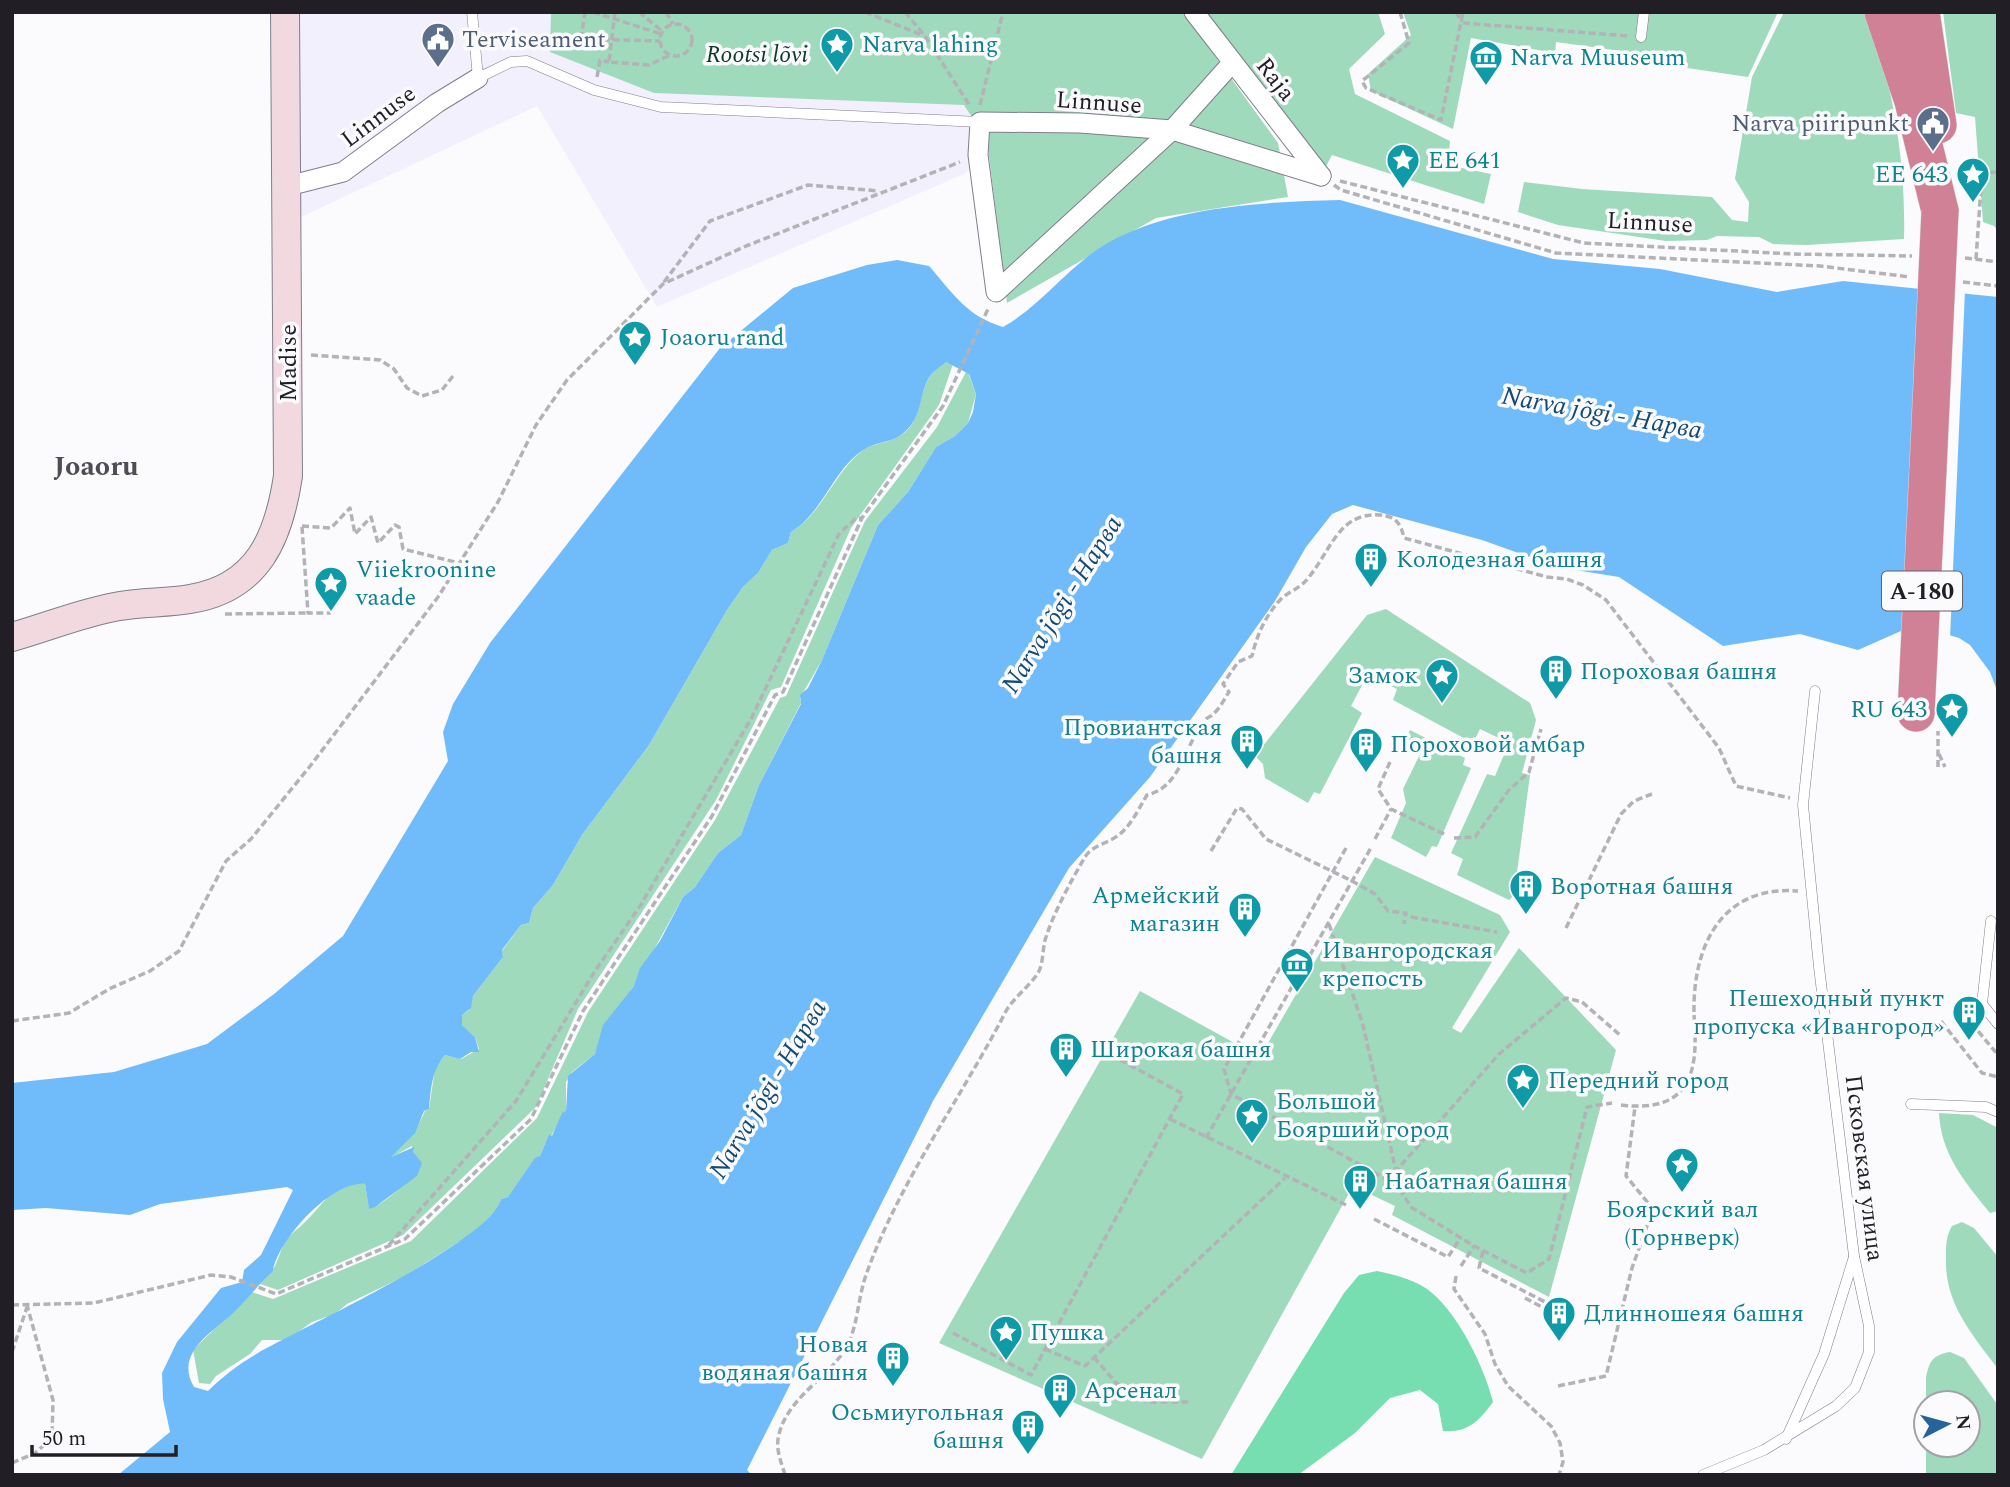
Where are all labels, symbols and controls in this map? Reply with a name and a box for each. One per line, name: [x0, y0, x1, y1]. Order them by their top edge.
public building icon: Terviseament: [419, 20, 457, 69]
place label: Terviseament: [462, 22, 606, 58]
place icon: Narva lahing: [818, 25, 856, 74]
place label: Narva lahing: [862, 27, 998, 63]
park label: Rootsi lõvi: [706, 37, 808, 73]
museum icon: Narva Muuseum: [1467, 38, 1505, 87]
place label: Narva Muuseum: [1510, 40, 1686, 76]
street label: Raja: [1247, 50, 1304, 109]
street label: Linnuse: [333, 77, 424, 157]
street label: Linnuse: [1055, 82, 1143, 124]
public building icon: Narva piiripunkt: [1914, 104, 1952, 153]
place label: Narva piiripunkt: [1731, 106, 1909, 142]
place icon: EE 641: [1384, 141, 1422, 190]
place label: EE 641: [1428, 143, 1501, 179]
place icon: EE 643: [1954, 155, 1992, 204]
place label: EE 643: [1875, 157, 1948, 193]
street label: Linnuse: [1606, 203, 1694, 243]
place icon: Joaoru rand: [616, 318, 654, 367]
place label: Joaoru rand: [660, 320, 785, 356]
street label: Madise: [271, 324, 307, 402]
water label: Narva jõgi - Нарва: [1498, 376, 1705, 450]
district label: Joaoru: [53, 445, 139, 488]
water label: Narva jõgi - Нарва: [991, 508, 1133, 701]
building icon: Колодезная башня: [1352, 540, 1390, 589]
place label: Колодезная башня: [1396, 542, 1603, 578]
place label: Viiekroonine vaade: [355, 552, 496, 616]
place icon: Viiekroonine vaade: [312, 564, 350, 613]
road number: А-180: [1882, 572, 1962, 610]
building icon: Пороховая башня: [1537, 652, 1575, 701]
place label: Пороховая башня: [1580, 654, 1777, 690]
place icon: Замок: [1423, 656, 1461, 705]
place label: Замок: [1347, 658, 1418, 694]
place icon: RU 643: [1933, 690, 1971, 739]
place label: RU 643: [1850, 692, 1927, 728]
place label: Провиантская башня: [1063, 710, 1222, 774]
building icon: Провиантская башня: [1228, 722, 1266, 771]
building icon: Пороховой амбар: [1347, 725, 1385, 774]
place label: Пороховой амбар: [1390, 727, 1585, 763]
building icon: Воротная башня: [1507, 867, 1545, 916]
place label: Воротная башня: [1550, 869, 1733, 905]
place label: Армейский магазин: [1092, 878, 1220, 942]
building icon: Армейский магазин: [1226, 890, 1264, 939]
place label: Ивангородская крепость: [1322, 933, 1493, 997]
museum icon: Ивангородская крепость: [1278, 945, 1316, 994]
place label: Пешеходный пункт пропуска «Ивангород»: [1693, 981, 1944, 1045]
water label: Narva jõgi - Нарва: [698, 992, 837, 1187]
building icon: Пешеходный пункт пропуска «Ивангород»: [1950, 993, 1988, 1042]
building icon: Широкая башня: [1047, 1030, 1085, 1079]
place label: Широкая башня: [1090, 1032, 1271, 1068]
place icon: Передний город: [1504, 1061, 1542, 1110]
place label: Передний город: [1548, 1063, 1729, 1099]
street label: Псковская улица: [1835, 1073, 1893, 1264]
place label: Большой Боярший город: [1276, 1084, 1449, 1148]
place icon: Большой Боярший город: [1233, 1096, 1271, 1145]
place icon: Боярский вал (Горнверк): [1663, 1145, 1701, 1194]
building icon: Набатная башня: [1341, 1162, 1379, 1211]
place label: Набатная башня: [1384, 1164, 1568, 1200]
place label: Боярский вал (Горнверк): [1606, 1192, 1758, 1256]
building icon: Длинношеяя башня: [1540, 1294, 1578, 1343]
place label: Длинношеяя башня: [1584, 1296, 1804, 1332]
place icon: Пушка: [987, 1313, 1025, 1362]
place label: Пушка: [1030, 1315, 1105, 1351]
place label: Новая водяная башня: [701, 1327, 868, 1391]
building icon: Новая водяная башня: [874, 1339, 912, 1388]
building icon: Арсенал: [1041, 1371, 1079, 1420]
place label: Арсенал: [1084, 1373, 1177, 1409]
north arrow: [1912, 1389, 1982, 1459]
place label: Осьмиугольная башня: [831, 1395, 1004, 1459]
building icon: Осьмиугольная башня: [1009, 1407, 1047, 1456]
text: N: [1947, 1413, 1978, 1432]
scale bar: [32, 1414, 175, 1458]
text: 50 m: [42, 1423, 86, 1455]

